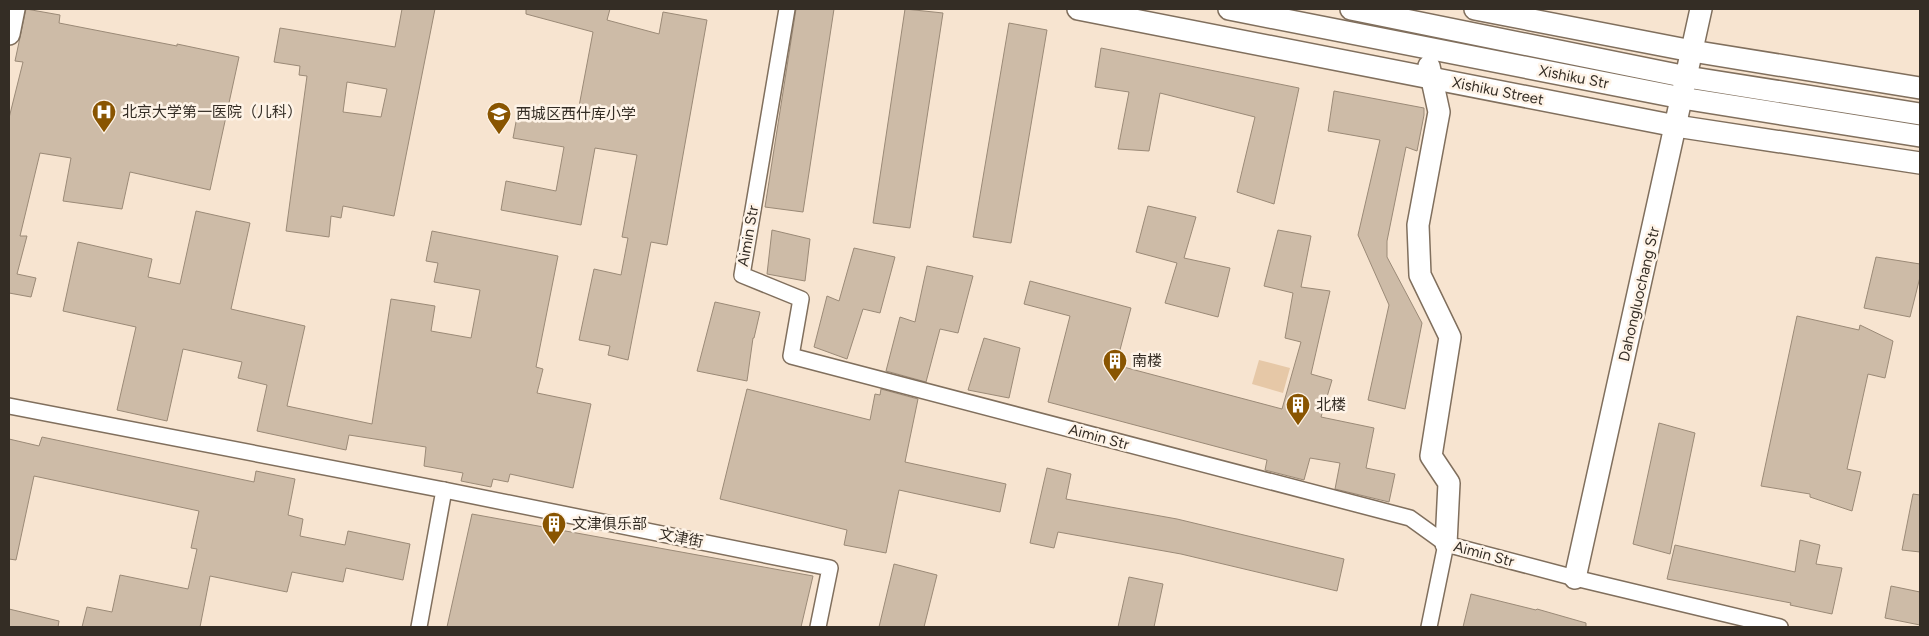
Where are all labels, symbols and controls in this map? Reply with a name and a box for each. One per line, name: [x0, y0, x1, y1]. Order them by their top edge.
street label: Xishiku Str: [1538, 61, 1610, 93]
street label: Xishiku Street: [1451, 73, 1546, 109]
hospital icon: 北京大学第一医院（儿科）: [91, 99, 117, 133]
school or university icon: 西城区西什库小学: [486, 101, 512, 135]
place label: 北京大学第一医院（儿科）: [122, 103, 302, 121]
place label: 西城区西什库小学: [516, 105, 636, 123]
street label: Aimin Str: [734, 204, 762, 268]
street label: Dahongluochang Str: [1615, 225, 1663, 363]
building icon: 南楼: [1102, 348, 1128, 382]
place label: 南楼: [1132, 352, 1162, 370]
building icon: 北楼: [1285, 392, 1311, 426]
place label: 北楼: [1316, 396, 1346, 414]
street label: Aimin Str: [1067, 420, 1131, 454]
building icon: 文津俱乐部: [541, 511, 567, 545]
place label: 文津俱乐部: [572, 515, 647, 533]
street label: 文津街: [657, 525, 705, 551]
street label: Aimin Str: [1452, 537, 1516, 571]

